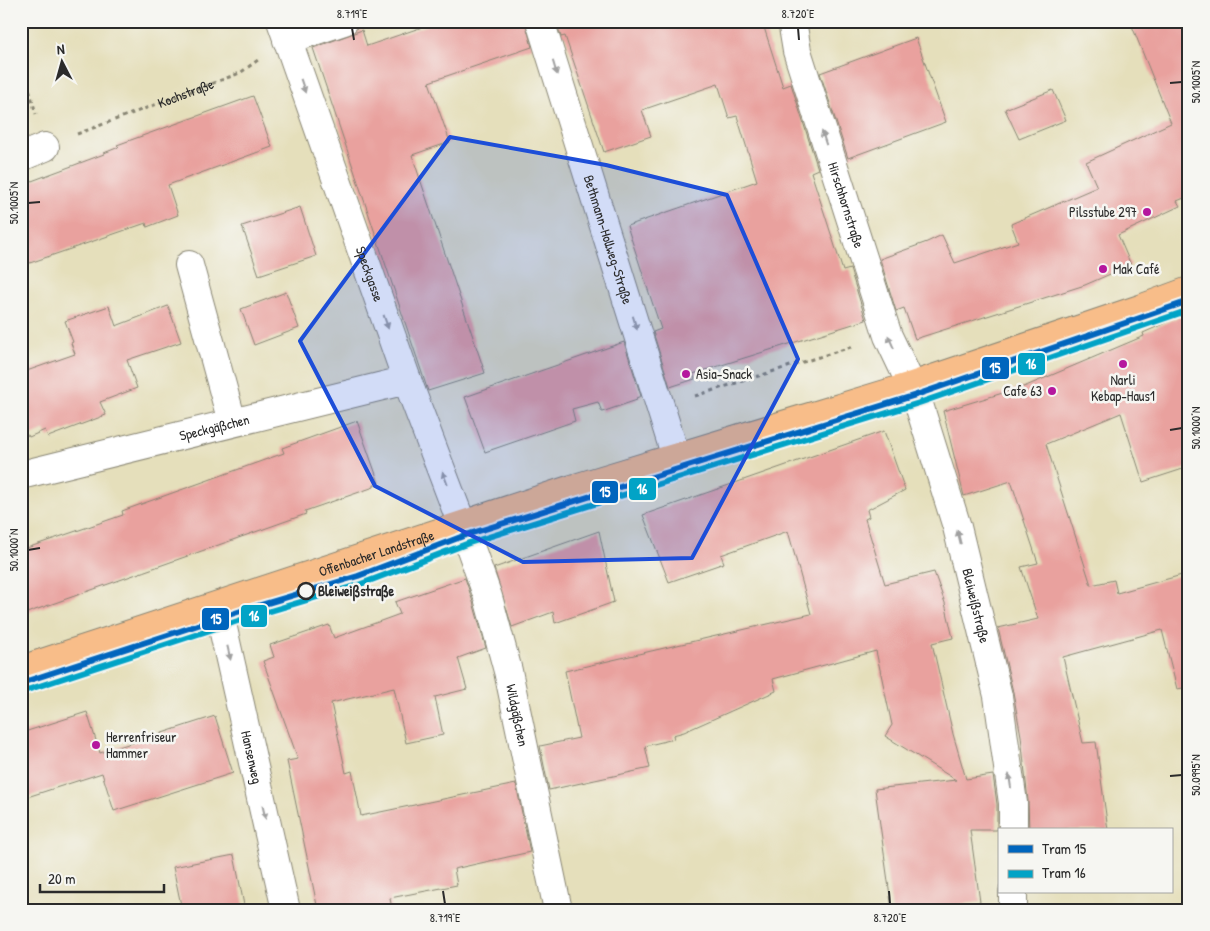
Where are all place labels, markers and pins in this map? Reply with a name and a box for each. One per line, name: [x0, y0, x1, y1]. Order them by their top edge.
place label: Pilsstube 297: [1069, 202, 1137, 221]
marker: Pilsstube 297: [1141, 206, 1153, 218]
place label: Mak Café: [1113, 259, 1160, 278]
marker: Mak Café: [1097, 263, 1109, 275]
marker: Narli Kebap-Haus1: [1117, 358, 1129, 370]
place label: Asia-Snack: [696, 364, 752, 383]
marker: Asia-Snack: [680, 368, 692, 380]
place label: Narli Kebap-Haus1: [1091, 370, 1155, 406]
place label: Cafe 63: [1003, 381, 1042, 400]
marker: Cafe 63: [1046, 385, 1058, 397]
place label: Bleiweißstraße: [318, 581, 395, 602]
marker: Bleiweißstraße: [297, 582, 315, 600]
place label: Herrenfriseur Hammer: [106, 727, 177, 762]
marker: Herrenfriseur Hammer: [90, 739, 102, 751]

